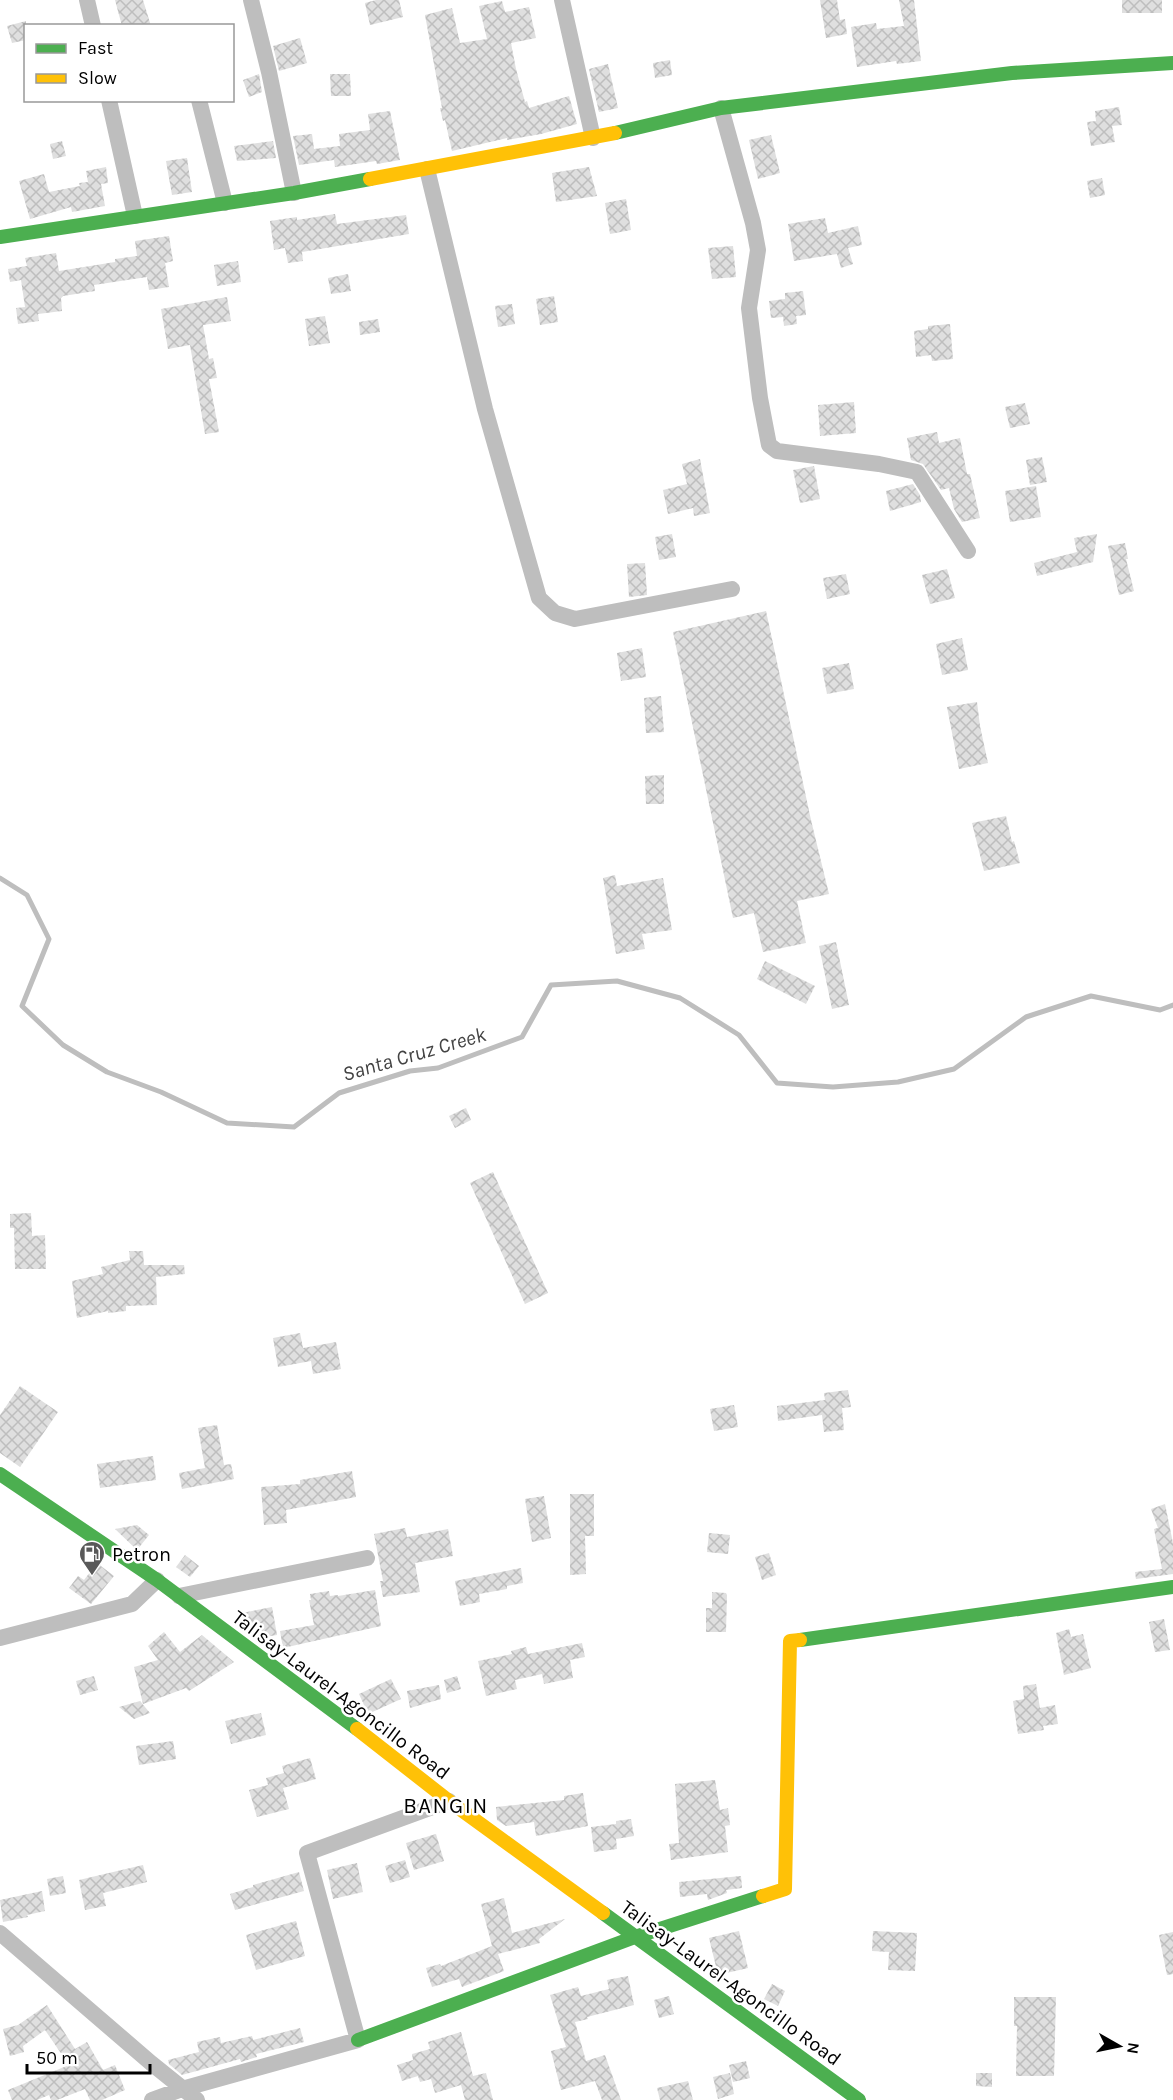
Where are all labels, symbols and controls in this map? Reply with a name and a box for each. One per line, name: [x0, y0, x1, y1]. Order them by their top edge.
legend: [24, 24, 234, 102]
text: Fast: [78, 37, 113, 59]
text: Slow: [78, 67, 117, 89]
water label: Santa Cruz Creek: [339, 1022, 489, 1086]
fuel station icon: Petron: [77, 1539, 107, 1577]
place label: Petron: [112, 1543, 171, 1566]
street label: Talisay-Laurel-Agoncillo Road: [228, 1606, 454, 1784]
district label: BANGIN: [403, 1793, 489, 1819]
street label: Talisay-Laurel-Agoncillo Road: [617, 1895, 845, 2071]
north arrow: [1089, 2016, 1149, 2076]
scale bar: [27, 2037, 150, 2075]
text: N: [1123, 2041, 1144, 2055]
text: 50 m: [36, 2047, 78, 2069]

